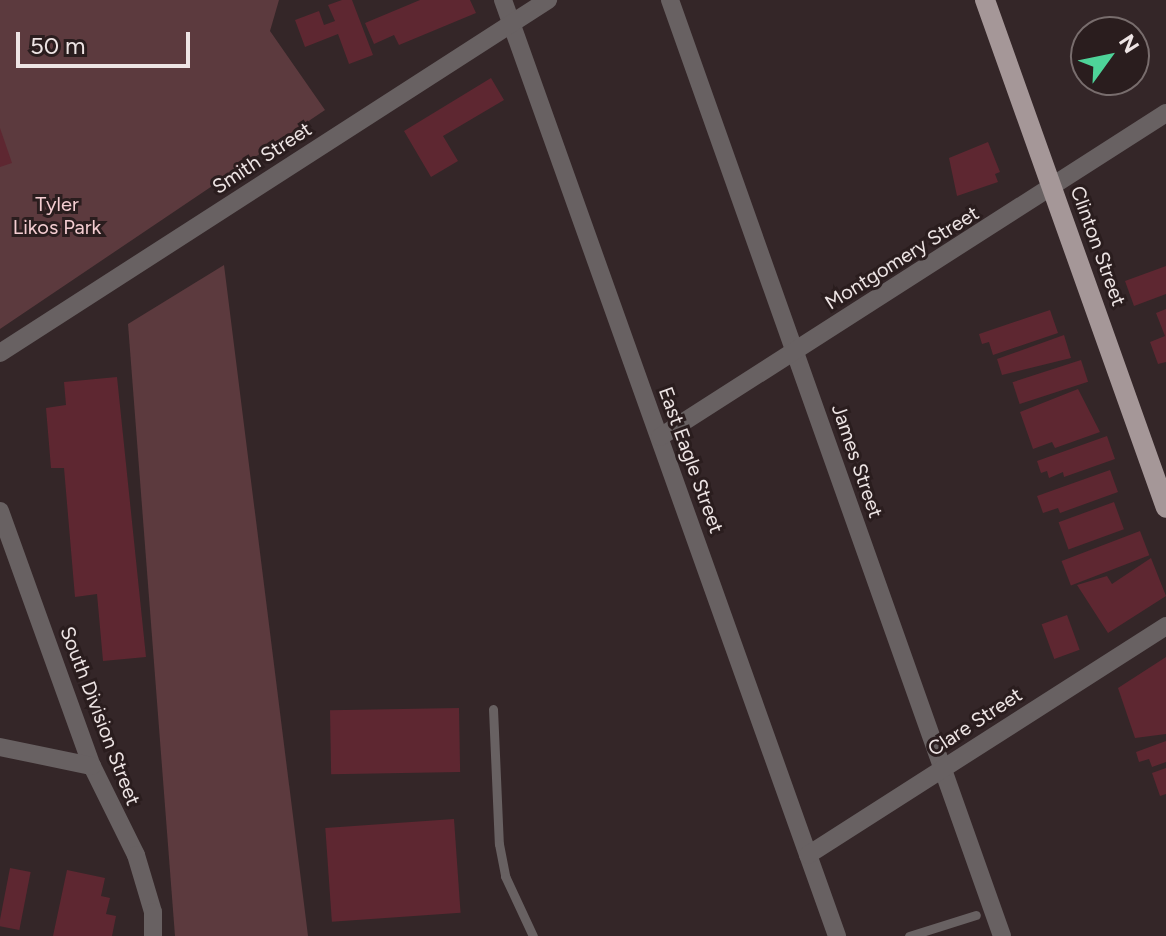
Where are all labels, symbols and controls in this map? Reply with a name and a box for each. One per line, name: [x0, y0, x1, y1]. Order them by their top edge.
scale bar: [20, 16, 194, 66]
north arrow: [1070, 16, 1150, 96]
text: N: [1113, 29, 1145, 58]
text: 50 m: [30, 31, 86, 60]
street label: Smith Street: [208, 117, 316, 199]
street label: Clinton Street: [1065, 183, 1131, 309]
park label: Tyler Likos Park: [13, 193, 101, 240]
street label: Montgomery Street: [821, 201, 983, 315]
street label: East Eagle Street: [653, 384, 729, 536]
street label: James Street: [826, 401, 888, 521]
street label: South Division Street: [55, 623, 145, 809]
street label: Clare Street: [923, 683, 1027, 761]

